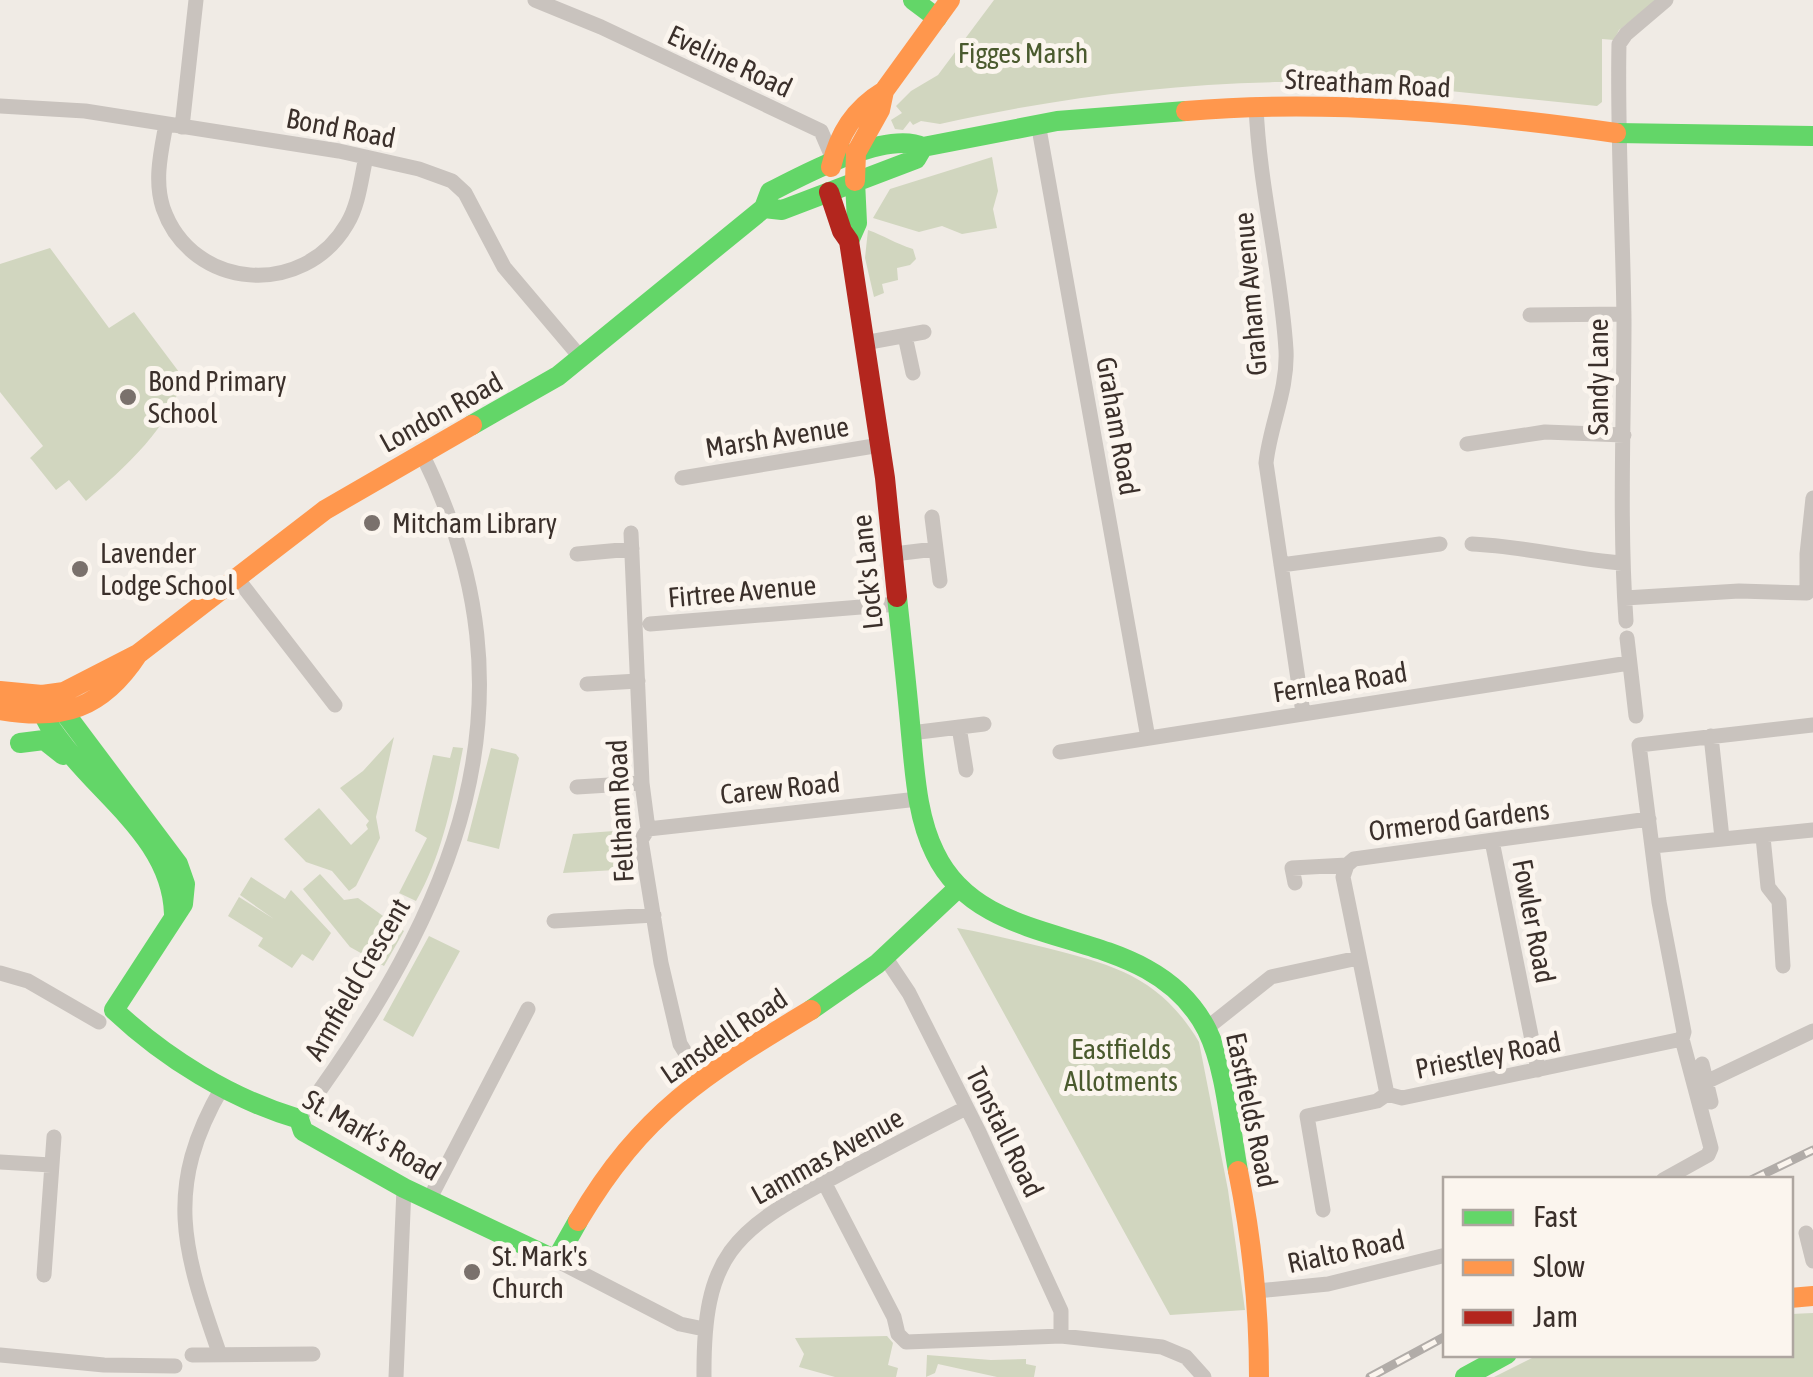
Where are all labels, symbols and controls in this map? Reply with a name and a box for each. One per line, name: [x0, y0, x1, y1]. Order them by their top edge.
street label: Eveline Road: [663, 18, 797, 104]
park label: Figges Marsh: [958, 37, 1088, 69]
street label: Streatham Road: [1284, 63, 1452, 103]
street label: Bond Road: [284, 102, 398, 154]
street label: Graham Avenue: [1227, 211, 1273, 377]
street label: Sandy Lane: [1582, 318, 1614, 436]
street label: Graham Road: [1090, 354, 1146, 498]
place label: Bond Primary School: [148, 365, 287, 429]
street label: London Road: [374, 365, 508, 459]
marker: Bond Primary School: [117, 386, 139, 408]
street label: Marsh Avenue: [703, 410, 851, 464]
place label: Mitcham Library: [392, 507, 557, 539]
marker: Mitcham Library: [361, 512, 383, 534]
street label: Lock's Lane: [845, 513, 889, 631]
place label: Lavender Lodge School: [100, 537, 235, 601]
marker: Lavender Lodge School: [69, 558, 91, 580]
street label: Firtree Avenue: [667, 569, 817, 613]
street label: Fernlea Road: [1271, 656, 1409, 708]
street label: Feltham Road: [600, 739, 640, 883]
street label: Carew Road: [718, 766, 842, 810]
street label: Ormerod Gardens: [1367, 793, 1551, 847]
street label: Fowler Road: [1506, 856, 1562, 986]
street label: Armfield Crescent: [298, 892, 416, 1066]
street label: Lansdell Road: [655, 982, 793, 1090]
street label: Priestley Road: [1413, 1025, 1563, 1085]
street label: Eastfields Road: [1220, 1030, 1284, 1190]
park label: Eastfields Allotments: [1064, 1033, 1178, 1097]
street label: Tonstall Road: [960, 1062, 1050, 1202]
street label: St. Mark's Road: [298, 1083, 446, 1187]
street label: Lammas Avenue: [746, 1101, 908, 1211]
legend: [1443, 1177, 1793, 1357]
text: Fast: [1533, 1199, 1578, 1233]
street label: Rialto Road: [1284, 1223, 1408, 1279]
place label: St. Mark's Church: [492, 1240, 587, 1304]
text: Slow: [1533, 1249, 1585, 1283]
marker: St. Mark's Church: [461, 1261, 483, 1283]
text: Jam: [1533, 1299, 1578, 1333]

